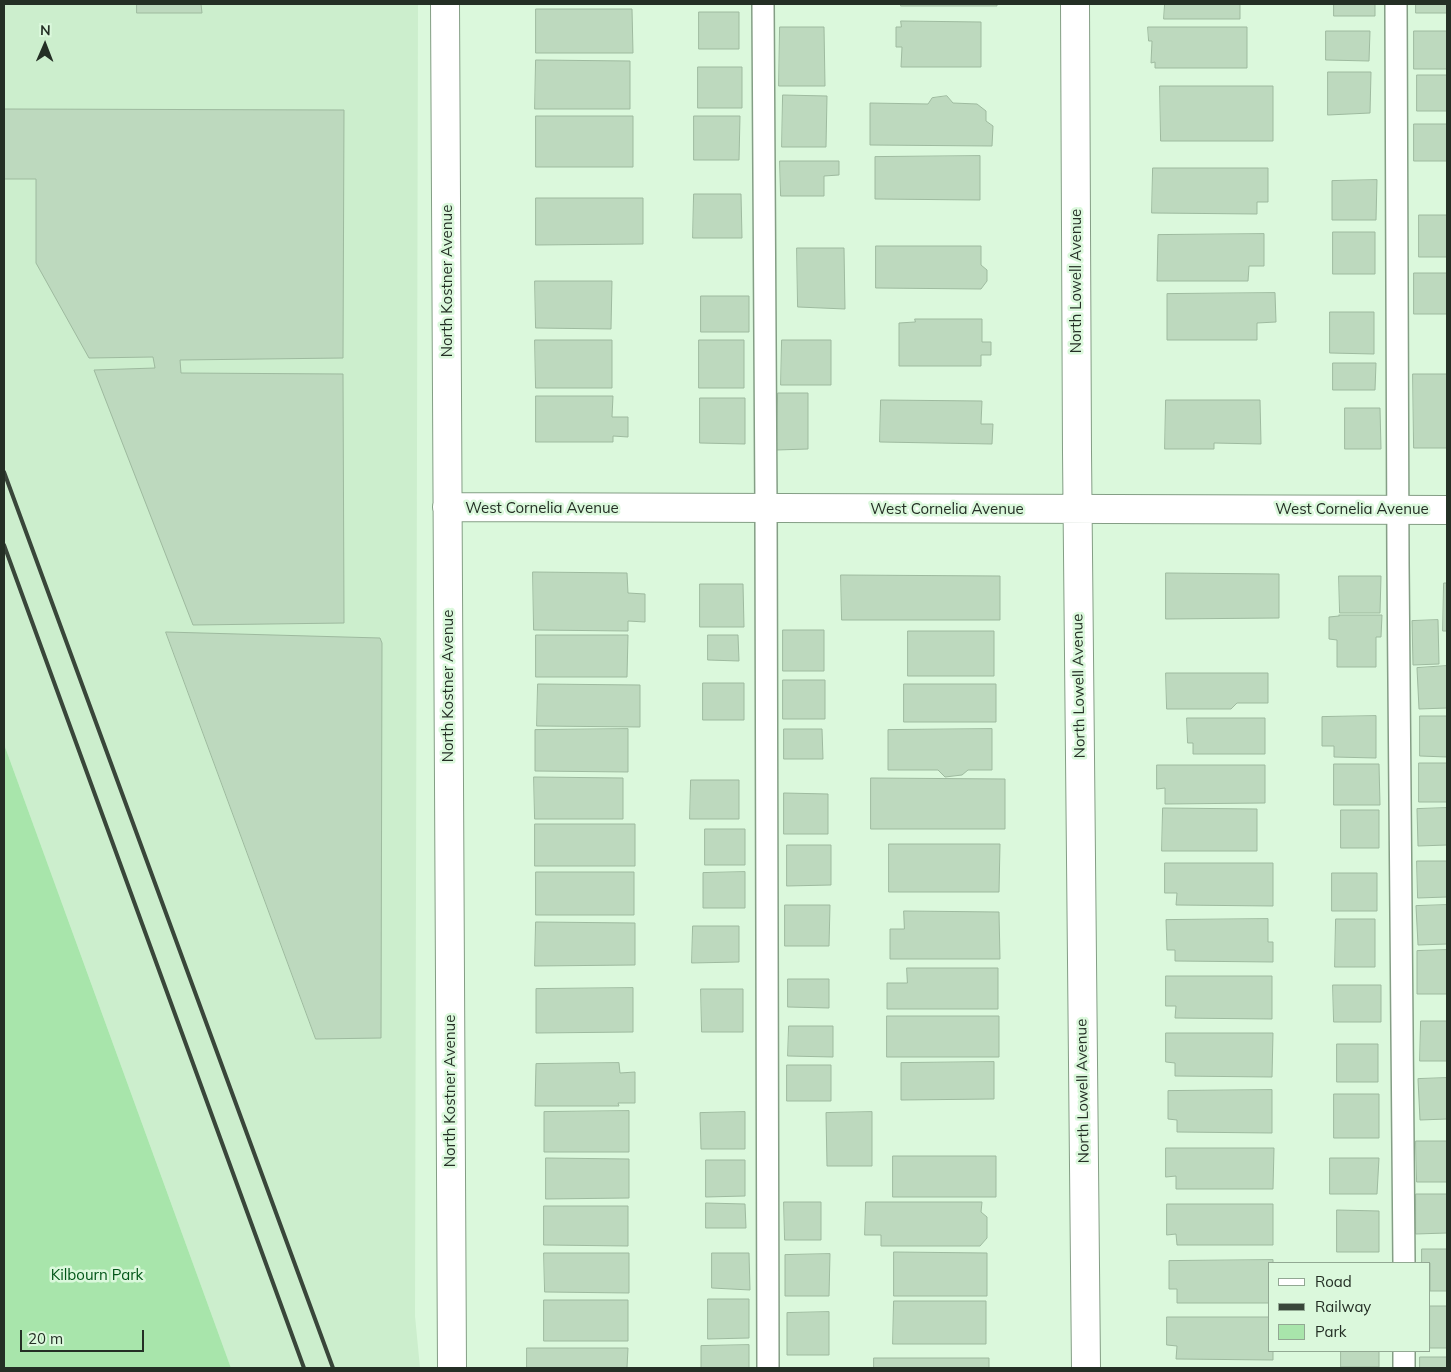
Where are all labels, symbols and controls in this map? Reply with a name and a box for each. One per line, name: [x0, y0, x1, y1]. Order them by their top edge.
north arrow: [20, 20, 70, 70]
text: N: [40, 21, 51, 39]
street label: North Kostner Avenue: [438, 205, 456, 357]
street label: North Lowell Avenue: [1067, 209, 1085, 353]
street label: West Cornelia Avenue: [465, 499, 619, 517]
street label: West Cornelia Avenue: [870, 500, 1024, 518]
street label: West Cornelia Avenue: [1275, 500, 1429, 518]
street label: North Kostner Avenue: [439, 610, 457, 762]
street label: North Lowell Avenue: [1069, 614, 1089, 758]
street label: North Kostner Avenue: [441, 1015, 459, 1167]
street label: North Lowell Avenue: [1073, 1019, 1093, 1163]
legend: [1268, 1262, 1431, 1352]
park label: Kilbourn Park: [51, 1266, 143, 1284]
text: Road: [1315, 1272, 1352, 1291]
text: Railway: [1315, 1297, 1371, 1316]
scale bar: [22, 1320, 146, 1352]
text: Park: [1315, 1322, 1347, 1341]
text: 20 m: [28, 1329, 63, 1348]

